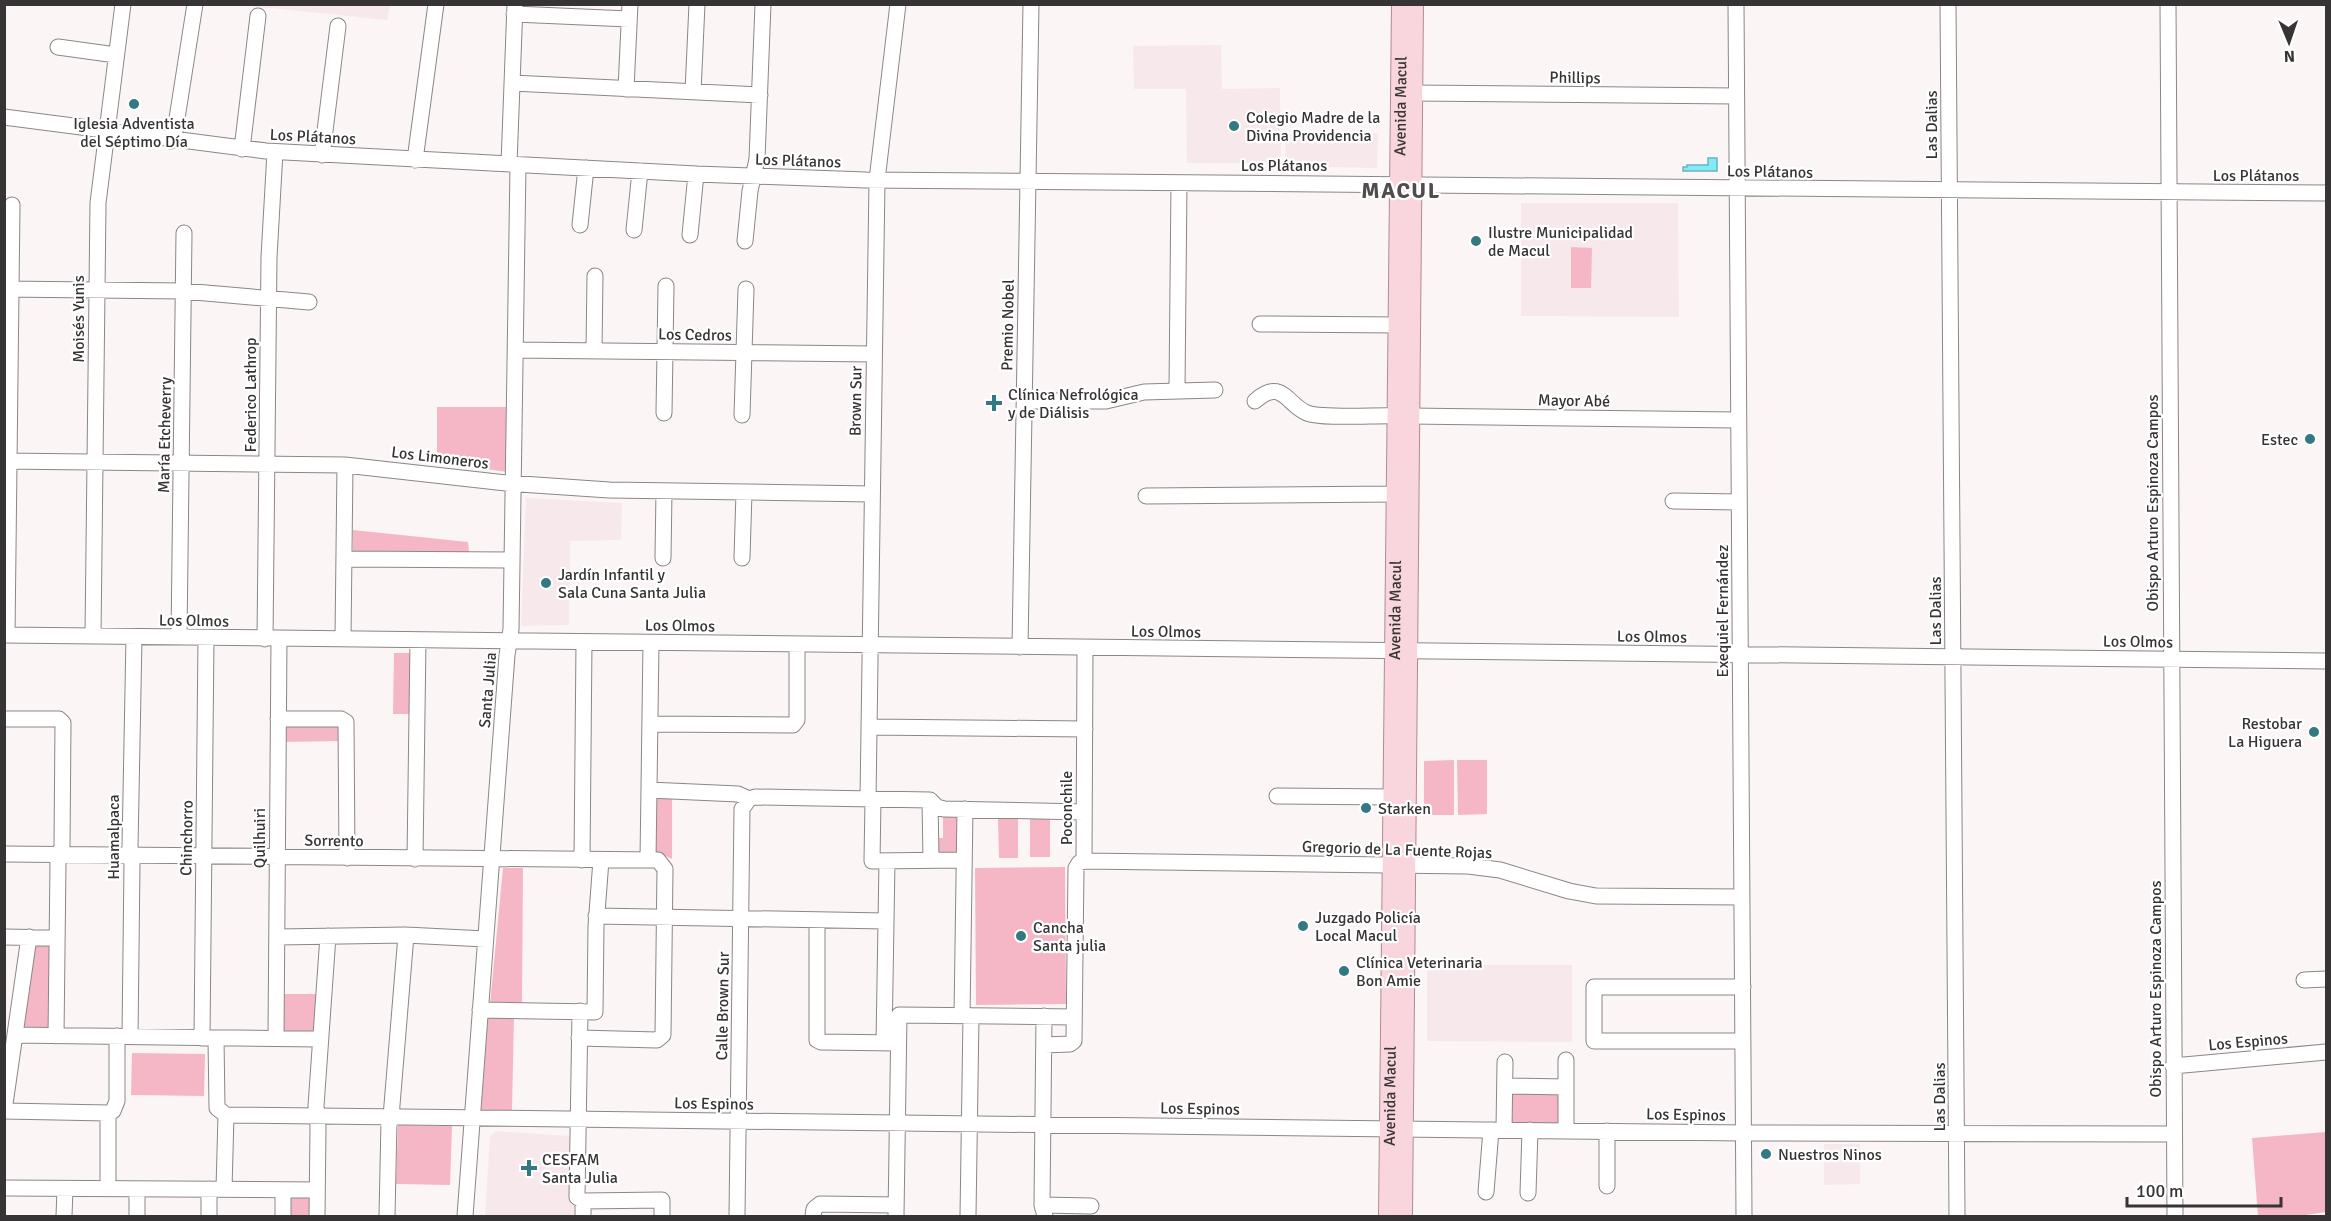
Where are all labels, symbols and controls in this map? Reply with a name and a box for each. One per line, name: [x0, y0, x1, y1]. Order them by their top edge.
north arrow: [2259, 12, 2319, 72]
text: N: [2284, 46, 2295, 66]
street label: Avenida Macul: [1390, 56, 1411, 156]
street label: Phillips: [1549, 68, 1601, 88]
street label: Las Dalias: [1922, 90, 1942, 160]
marker: Iglesia Adventista del Séptimo Día: [127, 97, 141, 111]
place label: Colegio Madre de la Divina Providencia: [1246, 108, 1380, 146]
place label: Iglesia Adventista del Séptimo Día: [73, 114, 195, 152]
marker: Colegio Madre de la Divina Providencia: [1227, 119, 1241, 133]
street label: Los Plátanos: [269, 125, 357, 149]
street label: Los Plátanos: [754, 149, 841, 172]
street label: Los Plátanos: [1241, 156, 1327, 176]
street label: Los Plátanos: [1727, 161, 1813, 183]
street label: Los Plátanos: [2213, 166, 2299, 186]
district label: MACUL: [1361, 177, 1441, 204]
place label: Ilustre Municipalidad de Macul: [1488, 223, 1633, 261]
marker: Ilustre Municipalidad de Macul: [1469, 234, 1483, 248]
street label: Moisés Yunis: [69, 275, 89, 363]
street label: Premio Nobel: [997, 279, 1019, 371]
street label: Los Cedros: [658, 324, 732, 346]
street label: Federico Lathrop: [241, 338, 261, 453]
street label: Brown Sur: [845, 365, 867, 436]
street label: María Etcheverry: [154, 376, 176, 493]
place label: Clínica Nefrológica y de Diálisis: [1008, 385, 1139, 423]
street label: Mayor Abé: [1538, 390, 1610, 412]
marker: Clínica Nefrológica y de Diálisis: [985, 394, 1003, 412]
street label: Obispo Arturo Espinoza Campos: [2143, 394, 2163, 612]
place label: Estec: [2261, 430, 2298, 450]
marker: Estec: [2303, 432, 2317, 446]
street label: Los Limoneros: [390, 442, 490, 474]
street label: Exequiel Fernández: [1713, 545, 1733, 677]
street label: Avenida Macul: [1385, 560, 1406, 660]
place label: Jardín Infantil y Sala Cuna Santa Julia: [558, 565, 706, 603]
marker: Jardín Infantil y Sala Cuna Santa Julia: [539, 576, 553, 590]
street label: Las Dalias: [1926, 576, 1946, 646]
street label: Los Olmos: [159, 610, 229, 632]
street label: Los Olmos: [645, 615, 715, 637]
street label: Los Olmos: [1131, 621, 1201, 643]
street label: Los Olmos: [1617, 626, 1687, 648]
street label: Los Olmos: [2103, 631, 2173, 653]
street label: Santa Julia: [475, 651, 501, 729]
place label: Restobar La Higuera: [2228, 714, 2302, 752]
marker: Restobar La Higuera: [2307, 725, 2321, 739]
street label: Poconchile: [1057, 771, 1077, 845]
street label: Huamalpaca: [104, 794, 124, 880]
place label: Starken: [1378, 799, 1431, 819]
street label: Chinchorro: [176, 800, 198, 876]
marker: Starken: [1359, 801, 1373, 815]
street label: Quilhuiri: [250, 808, 270, 868]
street label: Sorrento: [304, 830, 364, 852]
street label: Gregorio de La Fuente Rojas: [1301, 837, 1492, 863]
street label: Obispo Arturo Espinoza Campos: [2146, 880, 2166, 1098]
place label: Juzgado Policía Local Macul: [1315, 908, 1421, 946]
place label: Cancha Santa julia: [1033, 918, 1106, 956]
marker: Juzgado Policía Local Macul: [1296, 919, 1310, 933]
marker: Cancha Santa julia: [1014, 929, 1028, 943]
street label: Calle Brown Sur: [712, 951, 734, 1061]
place label: Clínica Veterinaria Bon Amie: [1356, 953, 1483, 991]
marker: Clínica Veterinaria Bon Amie: [1337, 964, 1351, 978]
street label: Los Espinos: [2208, 1029, 2289, 1055]
street label: Avenida Macul: [1380, 1046, 1401, 1146]
street label: Las Dalias: [1930, 1062, 1950, 1132]
street label: Los Espinos: [674, 1093, 754, 1115]
street label: Los Espinos: [1160, 1098, 1240, 1120]
street label: Los Espinos: [1646, 1104, 1726, 1126]
place label: Nuestros Ninos: [1778, 1145, 1882, 1165]
marker: Nuestros Ninos: [1759, 1147, 1773, 1161]
place label: CESFAM Santa Julia: [542, 1150, 618, 1188]
marker: CESFAM Santa Julia: [520, 1159, 538, 1177]
scale bar: [2127, 1170, 2282, 1208]
text: 100 m: [2136, 1180, 2183, 1202]

